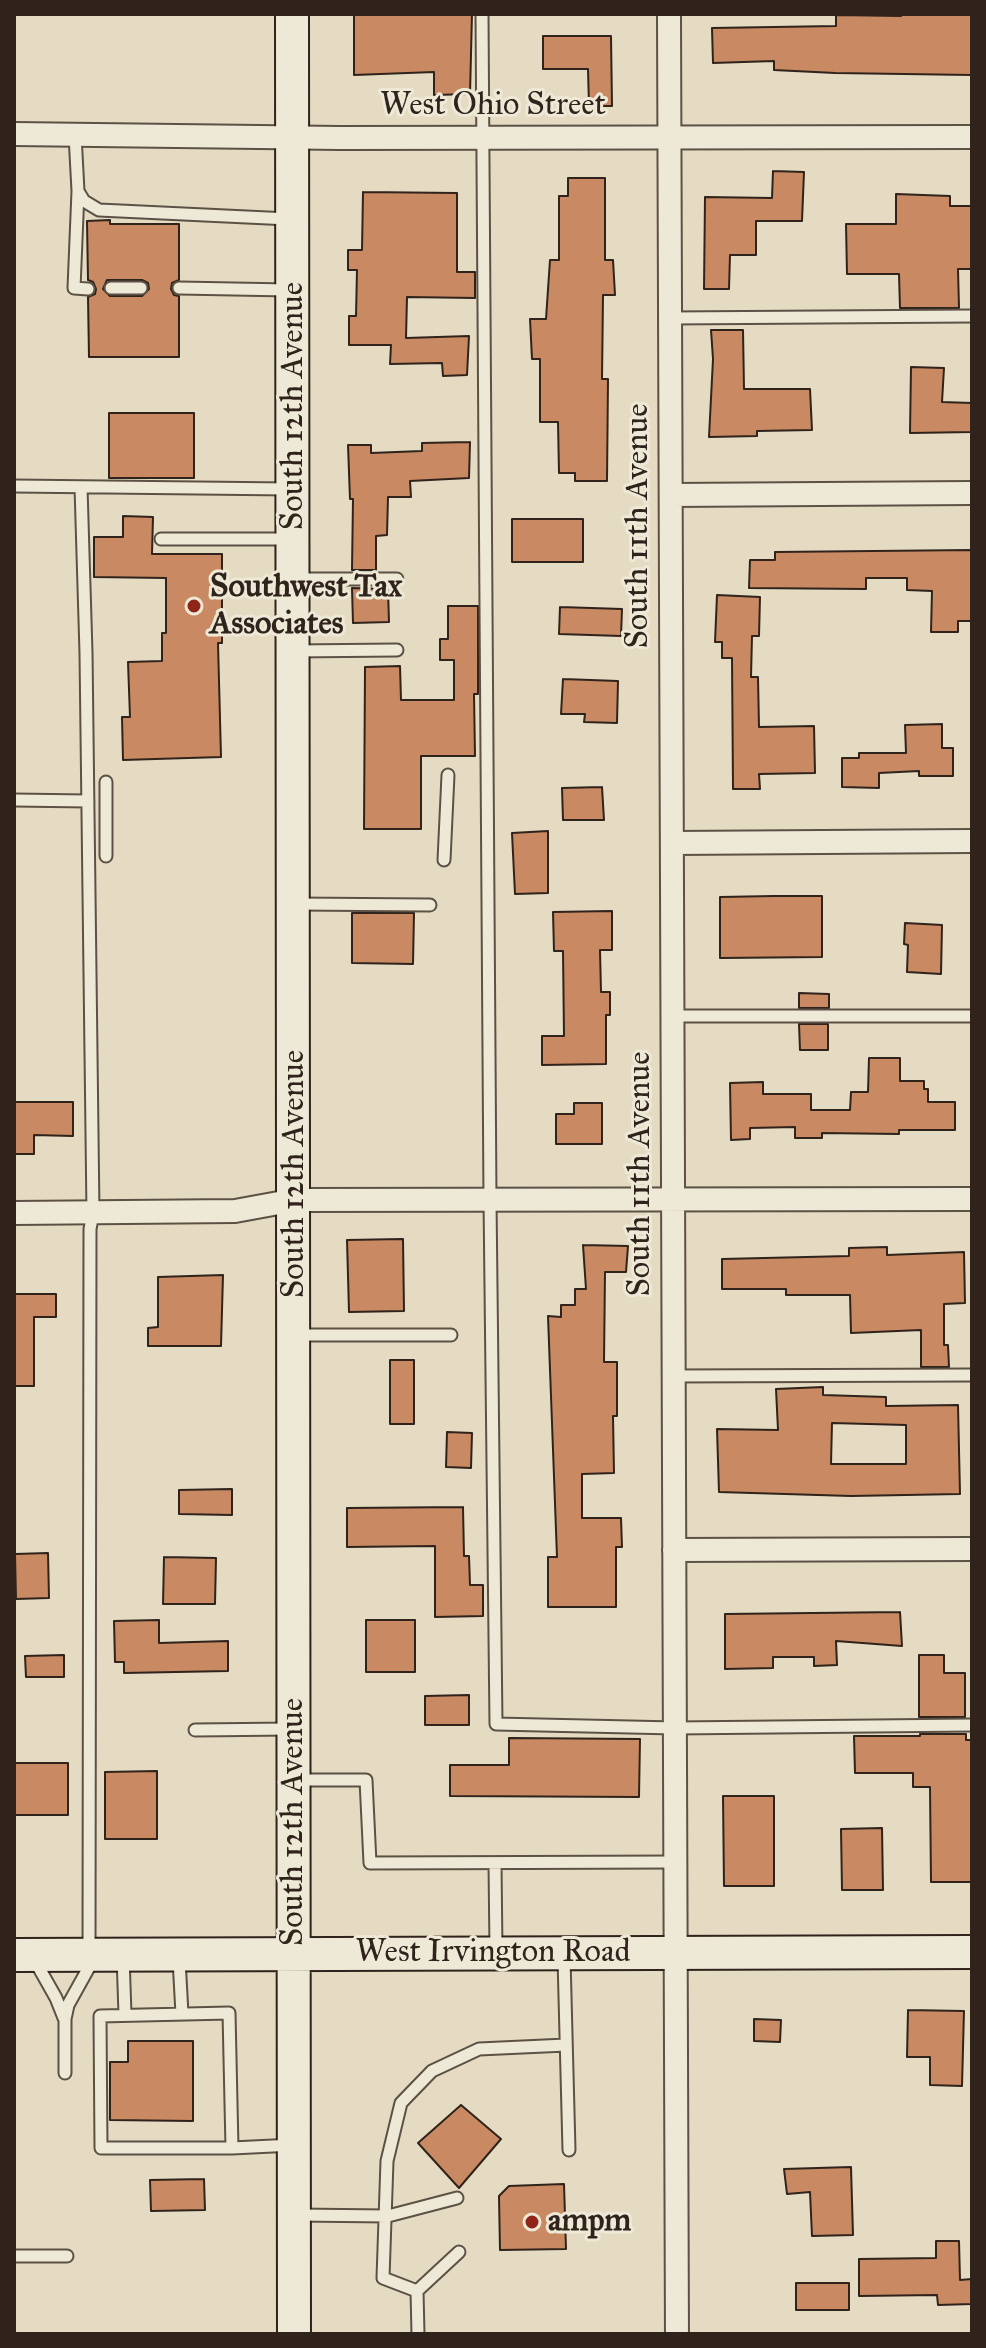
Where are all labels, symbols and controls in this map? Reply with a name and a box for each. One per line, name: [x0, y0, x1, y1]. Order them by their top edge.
street label: West Ohio Street: [380, 87, 606, 125]
street label: South 12th Avenue: [275, 282, 313, 530]
street label: South 11th Avenue: [620, 403, 658, 649]
place label: Southwest Tax Associates: [210, 569, 402, 644]
marker: Southwest Tax Associates: [185, 597, 203, 615]
street label: South 12th Avenue: [276, 1050, 314, 1298]
street label: South 11th Avenue: [622, 1051, 660, 1297]
street label: South 12th Avenue: [275, 1698, 313, 1946]
street label: West Irvington Road: [355, 1934, 631, 1972]
place label: ampm: [548, 2203, 631, 2241]
marker: ampm: [523, 2213, 541, 2231]

